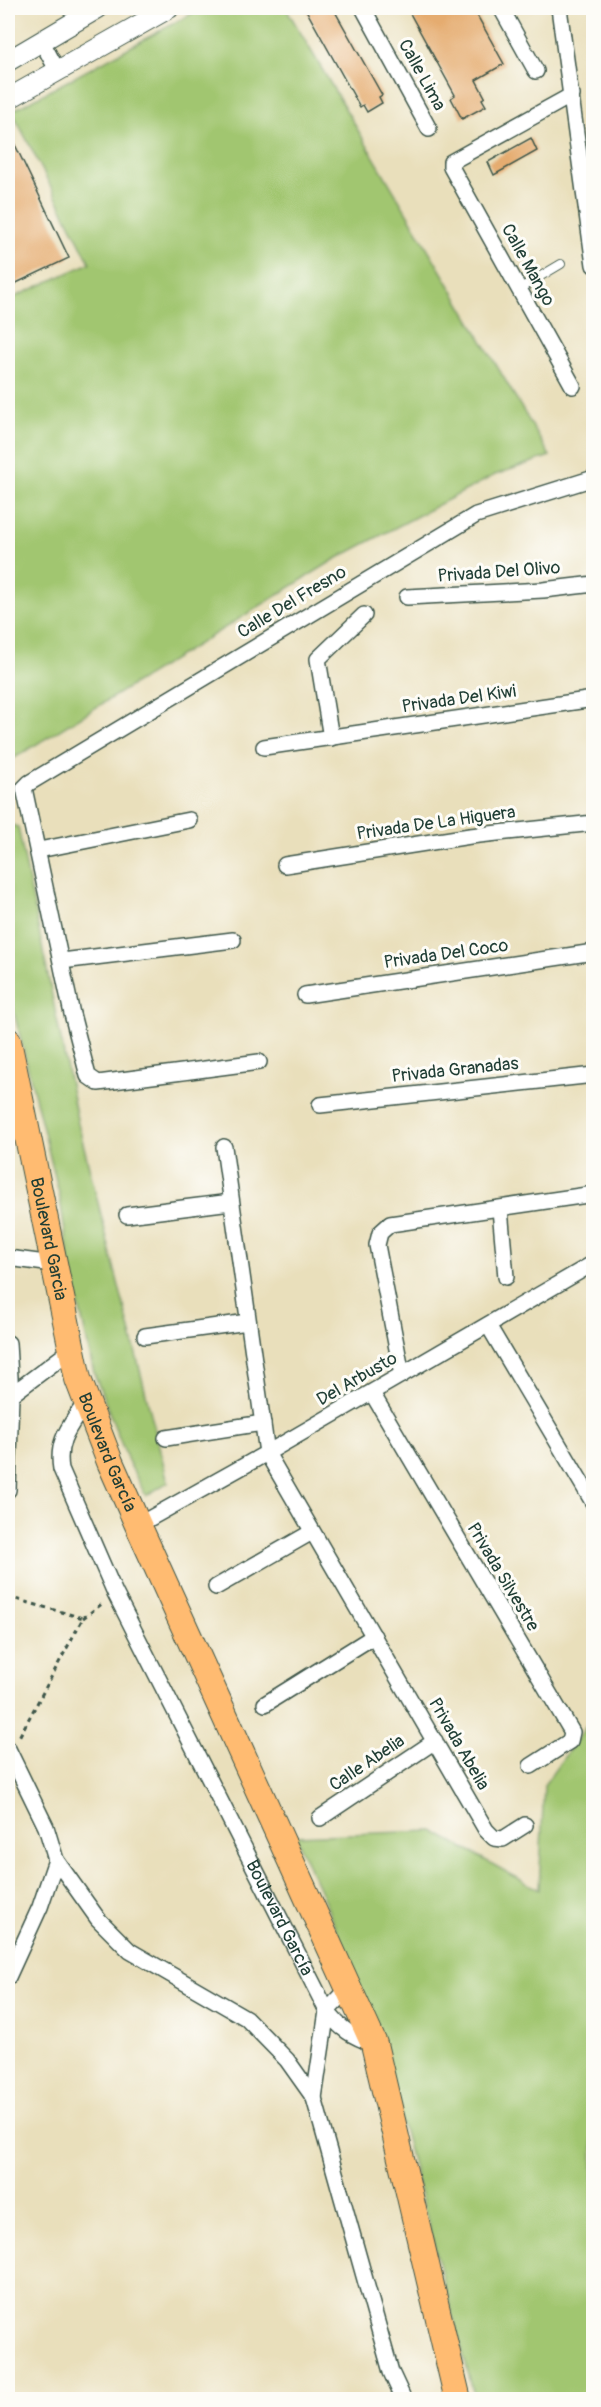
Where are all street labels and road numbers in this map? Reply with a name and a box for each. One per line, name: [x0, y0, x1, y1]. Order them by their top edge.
street label: Calle Lima: [393, 35, 451, 115]
street label: Calle Mango: [496, 220, 560, 310]
street label: Privada Del Olivo: [437, 556, 561, 588]
street label: Calle Del Fresno: [233, 560, 351, 644]
street label: Privada Del Kiwi: [400, 680, 518, 718]
street label: Privada De La Higuera: [355, 800, 517, 846]
street label: Privada Del Coco: [382, 934, 510, 974]
street label: Privada Granadas: [390, 1052, 520, 1088]
street label: Boulevard Garcia: [25, 1175, 73, 1302]
street label: Del Arbusto: [313, 1347, 402, 1411]
street label: Boulevard García: [73, 1389, 142, 1515]
street label: Privada Silvestre: [462, 1519, 544, 1636]
street label: Privada Abelia: [423, 1694, 495, 1794]
street label: Calle Abelia: [325, 1729, 409, 1797]
street label: Boulevard García: [241, 1856, 319, 1979]

